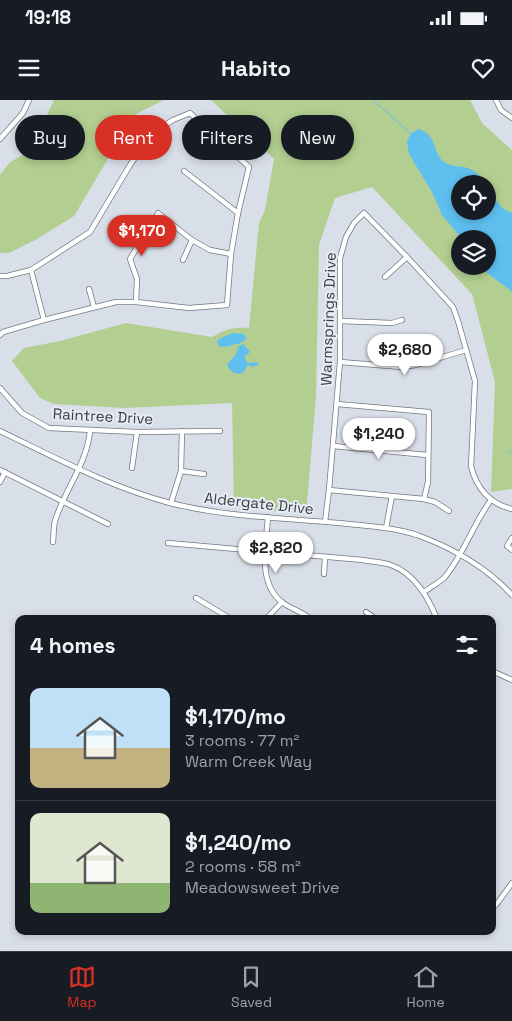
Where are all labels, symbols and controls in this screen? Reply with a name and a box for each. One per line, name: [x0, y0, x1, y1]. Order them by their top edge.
text: 19:18: [25, 5, 71, 30]
icon: menu: [15, 54, 43, 82]
text: Habito: [221, 54, 291, 82]
icon: heart: [469, 54, 497, 82]
chip: Buy: [15, 115, 85, 160]
chip: Rent: [95, 115, 172, 160]
chip: Filters: [182, 115, 271, 160]
chip: New: [281, 115, 354, 160]
map controls: [451, 175, 496, 275]
button: locate: [451, 175, 496, 220]
pin: $1,170: [101, 214, 183, 257]
text: $1,170: [118, 220, 166, 241]
button: layers: [451, 230, 496, 275]
street label: Warmsprings Drive: [316, 252, 340, 386]
pin: $2,680: [364, 334, 446, 376]
text: $2,680: [378, 339, 432, 360]
street label: Raintree Drive: [52, 404, 154, 428]
pin: $1,240: [338, 418, 420, 460]
text: $1,240: [353, 423, 405, 444]
street label: Aldergate Drive: [203, 488, 315, 518]
pin: $2,820: [235, 532, 317, 574]
text: $2,820: [249, 537, 303, 558]
icon: filters: [453, 631, 481, 659]
text: 4 homes: [30, 632, 116, 659]
text: $1,170/mo: [185, 703, 286, 730]
icon: home: [70, 708, 130, 768]
text: 3 rooms · 77 m²: [185, 730, 299, 751]
text: Warm Creek Way: [185, 751, 312, 772]
text: $1,240/mo: [185, 829, 291, 856]
icon: home: [70, 833, 130, 893]
text: 2 rooms · 58 m²: [185, 856, 301, 877]
text: Meadowsweet Drive: [185, 877, 339, 898]
tab: Map: [67, 963, 96, 1011]
tab: Saved: [231, 963, 272, 1011]
tab: Home: [407, 963, 445, 1011]

